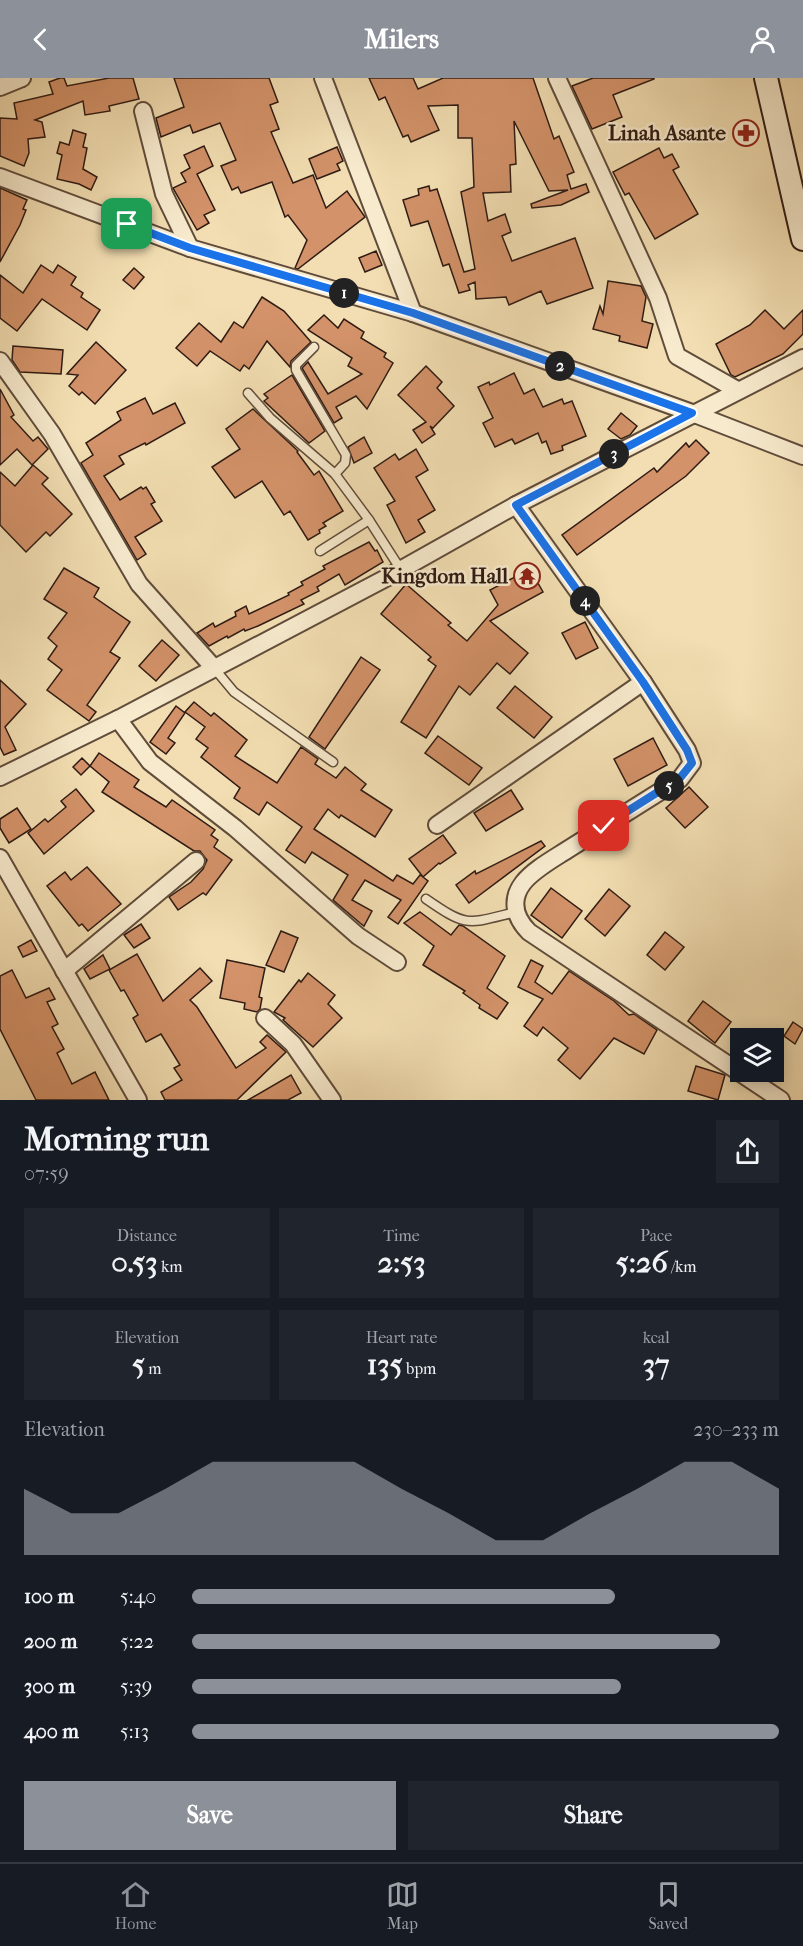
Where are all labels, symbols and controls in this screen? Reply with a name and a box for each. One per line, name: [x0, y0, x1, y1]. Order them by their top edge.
icon: back: [24, 23, 57, 56]
text: Milers: [364, 23, 439, 55]
icon: person: [746, 23, 779, 56]
pharmacy icon: Linah Asante: [731, 118, 761, 148]
place label: Linah Asante: [608, 121, 727, 145]
pin: [101, 198, 152, 249]
icon: arrive: [110, 207, 143, 240]
pin: 1: [329, 278, 359, 308]
text: 1: [341, 283, 347, 302]
pin: 2: [545, 351, 575, 381]
text: 2: [556, 356, 564, 375]
pin: 3: [599, 439, 629, 469]
text: 3: [611, 444, 617, 463]
temple icon: Kingdom Hall: [512, 561, 542, 591]
place label: Kingdom Hall: [381, 564, 508, 588]
pin: 4: [570, 586, 600, 616]
text: 4: [580, 591, 590, 610]
pin: 5: [654, 771, 684, 801]
text: 5: [666, 776, 672, 795]
pin: [578, 800, 629, 851]
icon: check: [587, 809, 620, 842]
map controls: [730, 1028, 784, 1082]
button: layers: [730, 1028, 784, 1082]
text: Morning run: [24, 1120, 209, 1159]
button: share: [716, 1120, 779, 1183]
text: 07:59: [24, 1162, 69, 1185]
text: Distance: [117, 1226, 177, 1245]
text: Time: [383, 1226, 420, 1245]
text: Pace: [640, 1226, 672, 1245]
text: 0.53: [111, 1245, 158, 1280]
text: 2:53: [378, 1245, 425, 1280]
text: 5:26: [616, 1245, 668, 1280]
text: km: [158, 1257, 183, 1276]
text: /km: [668, 1257, 697, 1276]
text: Elevation: [114, 1328, 179, 1347]
text: Heart rate: [366, 1328, 437, 1347]
text: kcal: [643, 1328, 670, 1347]
text: 5: [132, 1347, 145, 1382]
text: 135: [367, 1347, 403, 1382]
text: 37: [643, 1347, 670, 1382]
text: m: [145, 1359, 162, 1378]
text: bpm: [403, 1359, 436, 1378]
text: Elevation: [24, 1418, 105, 1441]
text: 230–233 m: [693, 1418, 779, 1441]
text: 100 m: [24, 1585, 74, 1608]
text: 5:40: [120, 1585, 156, 1608]
text: 200 m: [24, 1630, 77, 1653]
text: 5:22: [120, 1630, 154, 1653]
text: 300 m: [24, 1675, 75, 1698]
text: 5:39: [120, 1675, 152, 1698]
text: 400 m: [24, 1720, 79, 1743]
text: 5:13: [120, 1720, 149, 1743]
button: Save: [24, 1781, 396, 1850]
button: Share: [408, 1781, 779, 1850]
tab: Home: [115, 1878, 156, 1933]
tab: Map: [386, 1878, 419, 1933]
tab: Saved: [649, 1878, 688, 1933]

